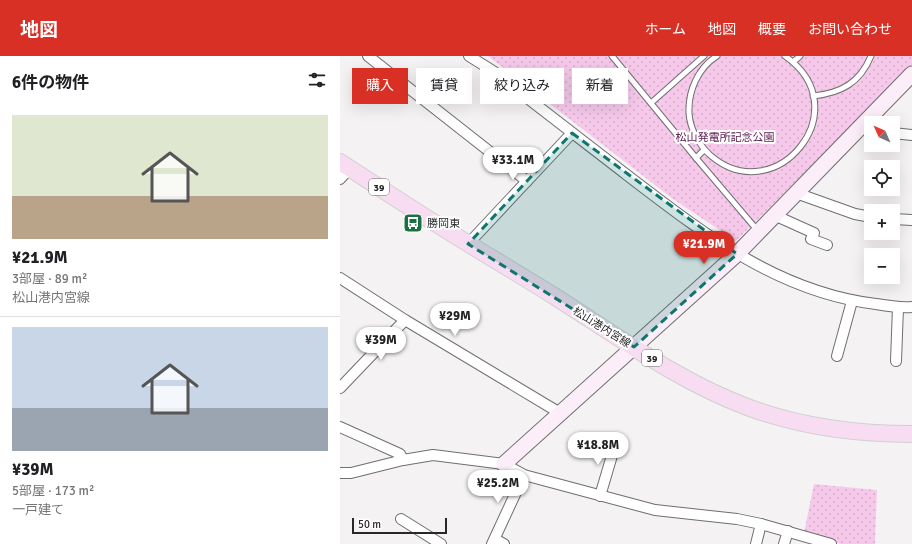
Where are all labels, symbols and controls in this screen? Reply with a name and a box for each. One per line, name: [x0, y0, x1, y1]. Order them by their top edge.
text: 地図: [20, 18, 58, 42]
text: ホーム: [644, 21, 686, 38]
text: 地図: [708, 21, 736, 38]
text: 概要: [758, 21, 786, 38]
text: お問い合わせ: [808, 21, 892, 38]
chip: 購入: [352, 68, 408, 104]
chip: 賃貸: [416, 68, 472, 104]
chip: 絞り込み: [480, 68, 564, 104]
chip: 新着: [572, 68, 628, 104]
icon: filters: [306, 69, 328, 91]
text: 6件の物件: [12, 72, 89, 93]
north arrow: [864, 116, 900, 152]
map controls: [864, 116, 900, 284]
park label: 松山発電所記念公園: [676, 131, 775, 144]
icon: home: [134, 141, 206, 213]
pin: ¥33.1M: [480, 147, 546, 181]
text: ¥33.1M: [492, 152, 534, 168]
button: locate: [864, 160, 900, 196]
road number: 39: [369, 179, 389, 195]
button: +: [864, 204, 900, 240]
bus stop icon: 勝岡東: [402, 212, 424, 234]
place label: 勝岡東: [427, 217, 460, 230]
pin: ¥21.9M: [671, 231, 737, 265]
text: ¥21.9M: [683, 236, 725, 252]
text: ¥21.9M: [12, 247, 68, 268]
button: −: [864, 248, 900, 284]
text: 3部屋 · 89 m²: [12, 271, 87, 287]
text: 松山港内宮線: [12, 290, 90, 306]
pin: ¥29M: [431, 303, 479, 337]
street label: 松山港内宮線: [570, 304, 633, 350]
text: ¥29M: [439, 308, 471, 324]
pin: ¥39M: [357, 327, 405, 361]
text: ¥39M: [365, 332, 397, 348]
road number: 39: [642, 350, 662, 366]
icon: home: [134, 353, 206, 425]
pin: ¥18.8M: [565, 432, 631, 466]
text: ¥18.8M: [577, 437, 619, 453]
text: ¥39M: [12, 459, 54, 480]
pin: ¥25.2M: [465, 470, 531, 504]
text: ¥25.2M: [477, 475, 519, 491]
text: 5部屋 · 173 m²: [12, 483, 94, 499]
text: 一戸建て: [12, 502, 64, 518]
scale bar: [352, 516, 447, 535]
text: 50 m: [358, 518, 381, 531]

